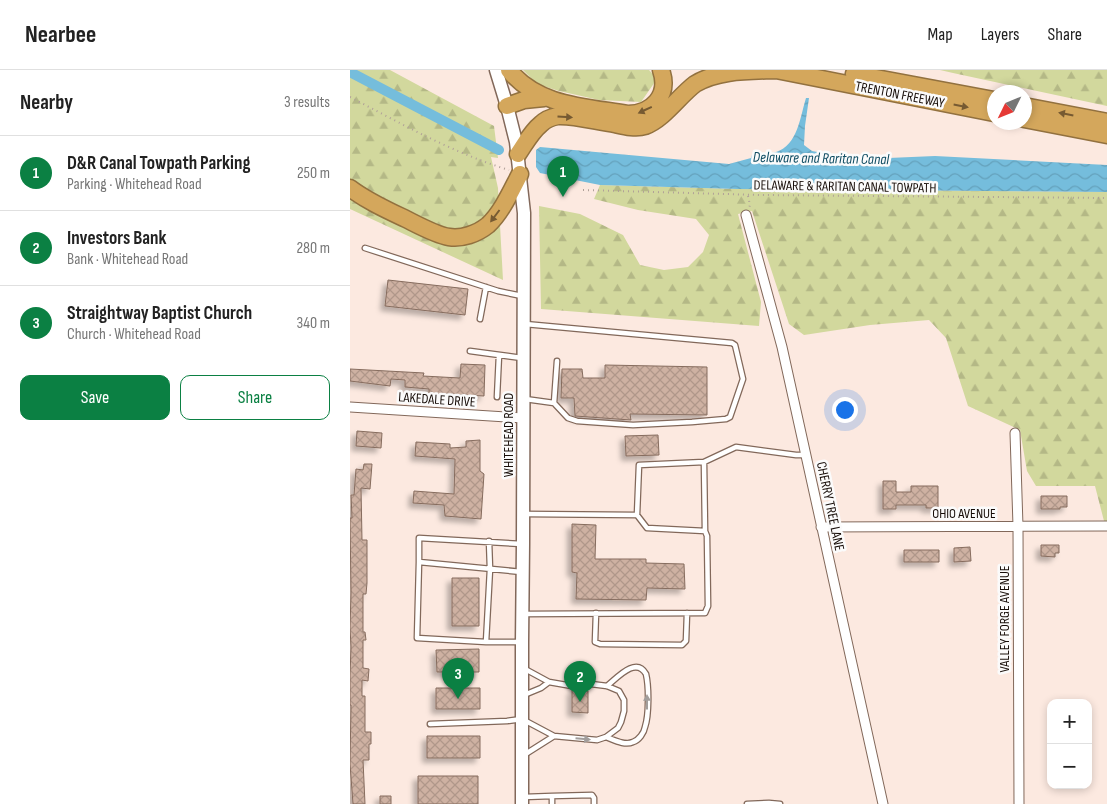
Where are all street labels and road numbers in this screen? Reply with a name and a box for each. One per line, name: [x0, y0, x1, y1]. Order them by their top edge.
street label: TRENTON FREEWAY: [854, 78, 946, 111]
street label: DELAWARE & RARITAN CANAL TOWPATH: [753, 176, 937, 197]
street label: LAKEDALE DRIVE: [398, 388, 476, 411]
street label: WHITEHEAD ROAD: [500, 393, 517, 477]
street label: CHERRY TREE LANE: [813, 460, 848, 552]
street label: OHIO AVENUE: [932, 505, 996, 522]
street label: VALLEY FORGE AVENUE: [996, 565, 1013, 673]

